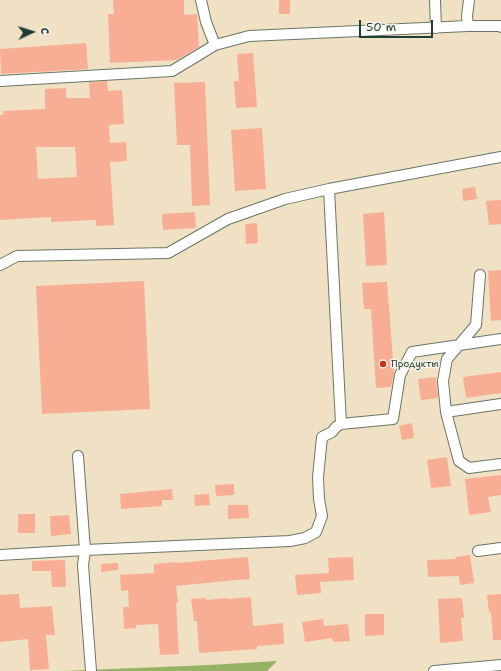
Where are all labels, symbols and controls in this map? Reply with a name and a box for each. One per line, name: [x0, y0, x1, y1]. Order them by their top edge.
north arrow: [12, 12, 52, 52]
scale bar: [361, 12, 435, 38]
text: 50 m: [366, 19, 396, 35]
text: С: [37, 27, 52, 35]
place label: Продукты: [391, 358, 439, 370]
marker: Продукты: [378, 359, 388, 369]

